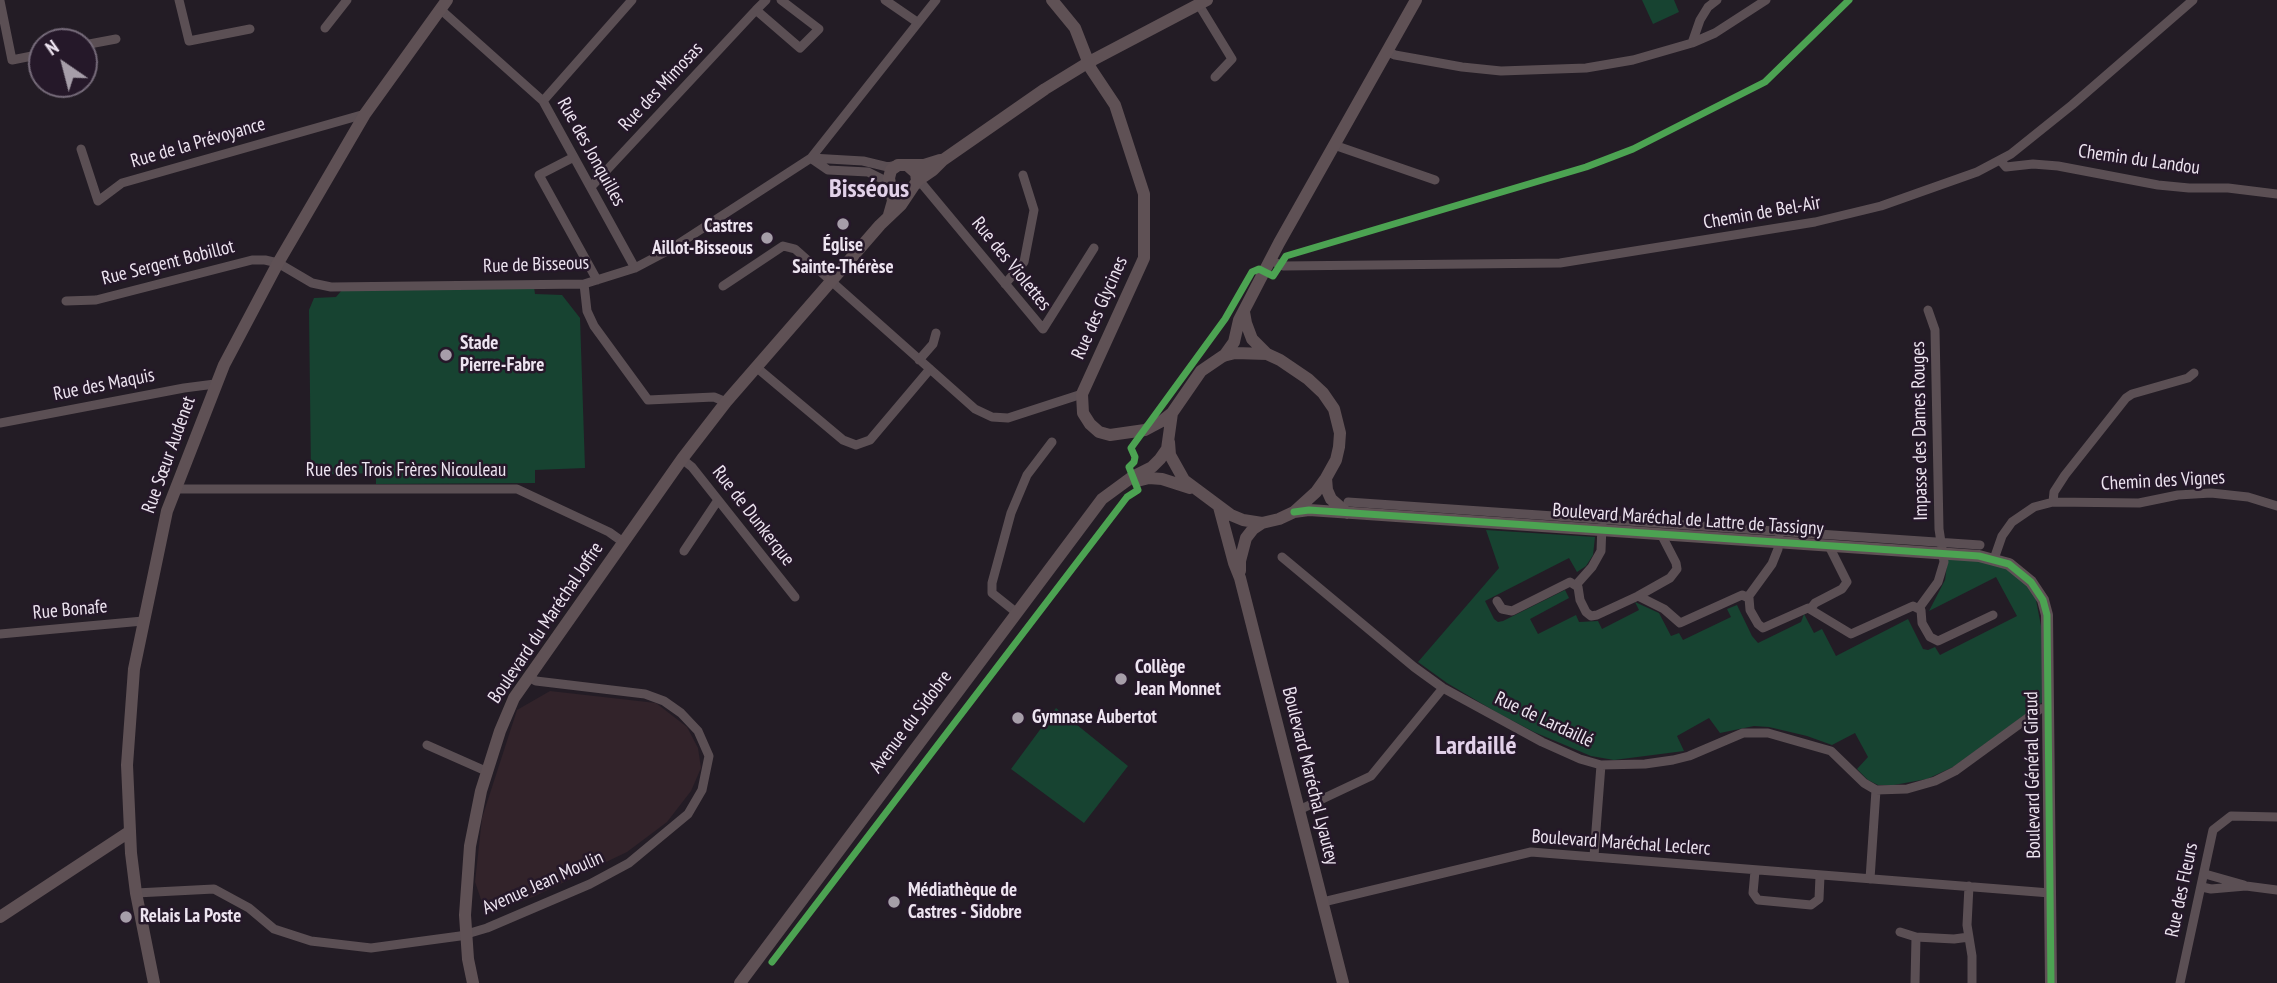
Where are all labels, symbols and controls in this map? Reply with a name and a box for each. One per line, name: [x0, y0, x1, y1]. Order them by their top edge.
north arrow: [28, 28, 98, 98]
text: N: [41, 35, 63, 60]
street label: Rue des Mimosas: [614, 38, 708, 136]
street label: Rue des Jonquilles: [552, 94, 630, 210]
street label: Rue de la Prévoyance: [128, 113, 268, 173]
street label: Chemin du Landou: [2077, 140, 2201, 180]
district label: Bisséous: [829, 174, 909, 206]
street label: Chemin de Bel-Air: [1702, 191, 1822, 235]
street label: Rue des Violettes: [966, 213, 1056, 315]
place label: Castres Aillot-Bisseous: [652, 216, 753, 260]
marker: Église Sainte-Thérèse: [835, 216, 851, 232]
marker: Castres Aillot-Bisseous: [759, 230, 775, 246]
place label: Église Sainte-Thérèse: [792, 235, 894, 279]
street label: Rue Sergent Bobillot: [99, 236, 237, 290]
street label: Rue de Bisseous: [483, 252, 589, 278]
street label: Rue des Glycines: [1067, 253, 1133, 363]
place label: Stade Pierre-Fabre: [460, 333, 544, 377]
street label: Impasse des Dames Rouges: [1907, 341, 1933, 521]
marker: Stade Pierre-Fabre: [438, 347, 454, 363]
street label: Rue des Maquis: [52, 364, 156, 406]
street label: Rue Sœur Audenet: [137, 393, 201, 517]
street label: Rue des Trois Frères Nicouleau: [306, 460, 506, 482]
street label: Rue de Dunkerque: [707, 462, 799, 570]
street label: Chemin des Vignes: [2100, 466, 2226, 496]
street label: Boulevard Maréchal de Lattre de Tassigny: [1552, 499, 1824, 541]
street label: Boulevard du Maréchal Joffre: [484, 538, 608, 708]
street label: Rue Bonafe: [32, 595, 108, 625]
place label: Collège Jean Monnet: [1135, 657, 1221, 701]
street label: Avenue du Sidobre: [865, 666, 957, 778]
marker: Collège Jean Monnet: [1113, 671, 1129, 687]
street label: Boulevard Maréchal Lyautey: [1277, 685, 1343, 867]
street label: Rue de Lardaillé: [1491, 687, 1597, 753]
street label: Boulevard Général Giraud: [2020, 691, 2046, 859]
place label: Gymnase Aubertot: [1032, 707, 1157, 729]
marker: Gymnase Aubertot: [1010, 710, 1026, 726]
district label: Lardaillé: [1435, 731, 1517, 763]
street label: Boulevard Maréchal Leclerc: [1531, 825, 1711, 861]
street label: Rue des Fleurs: [2161, 841, 2203, 939]
street label: Avenue Jean Moulin: [479, 846, 607, 920]
place label: Médiathèque de Castres - Sidobre: [908, 880, 1022, 924]
marker: Médiathèque de Castres - Sidobre: [886, 894, 902, 910]
place label: Relais La Poste: [140, 906, 241, 928]
marker: Relais La Poste: [118, 909, 134, 925]

